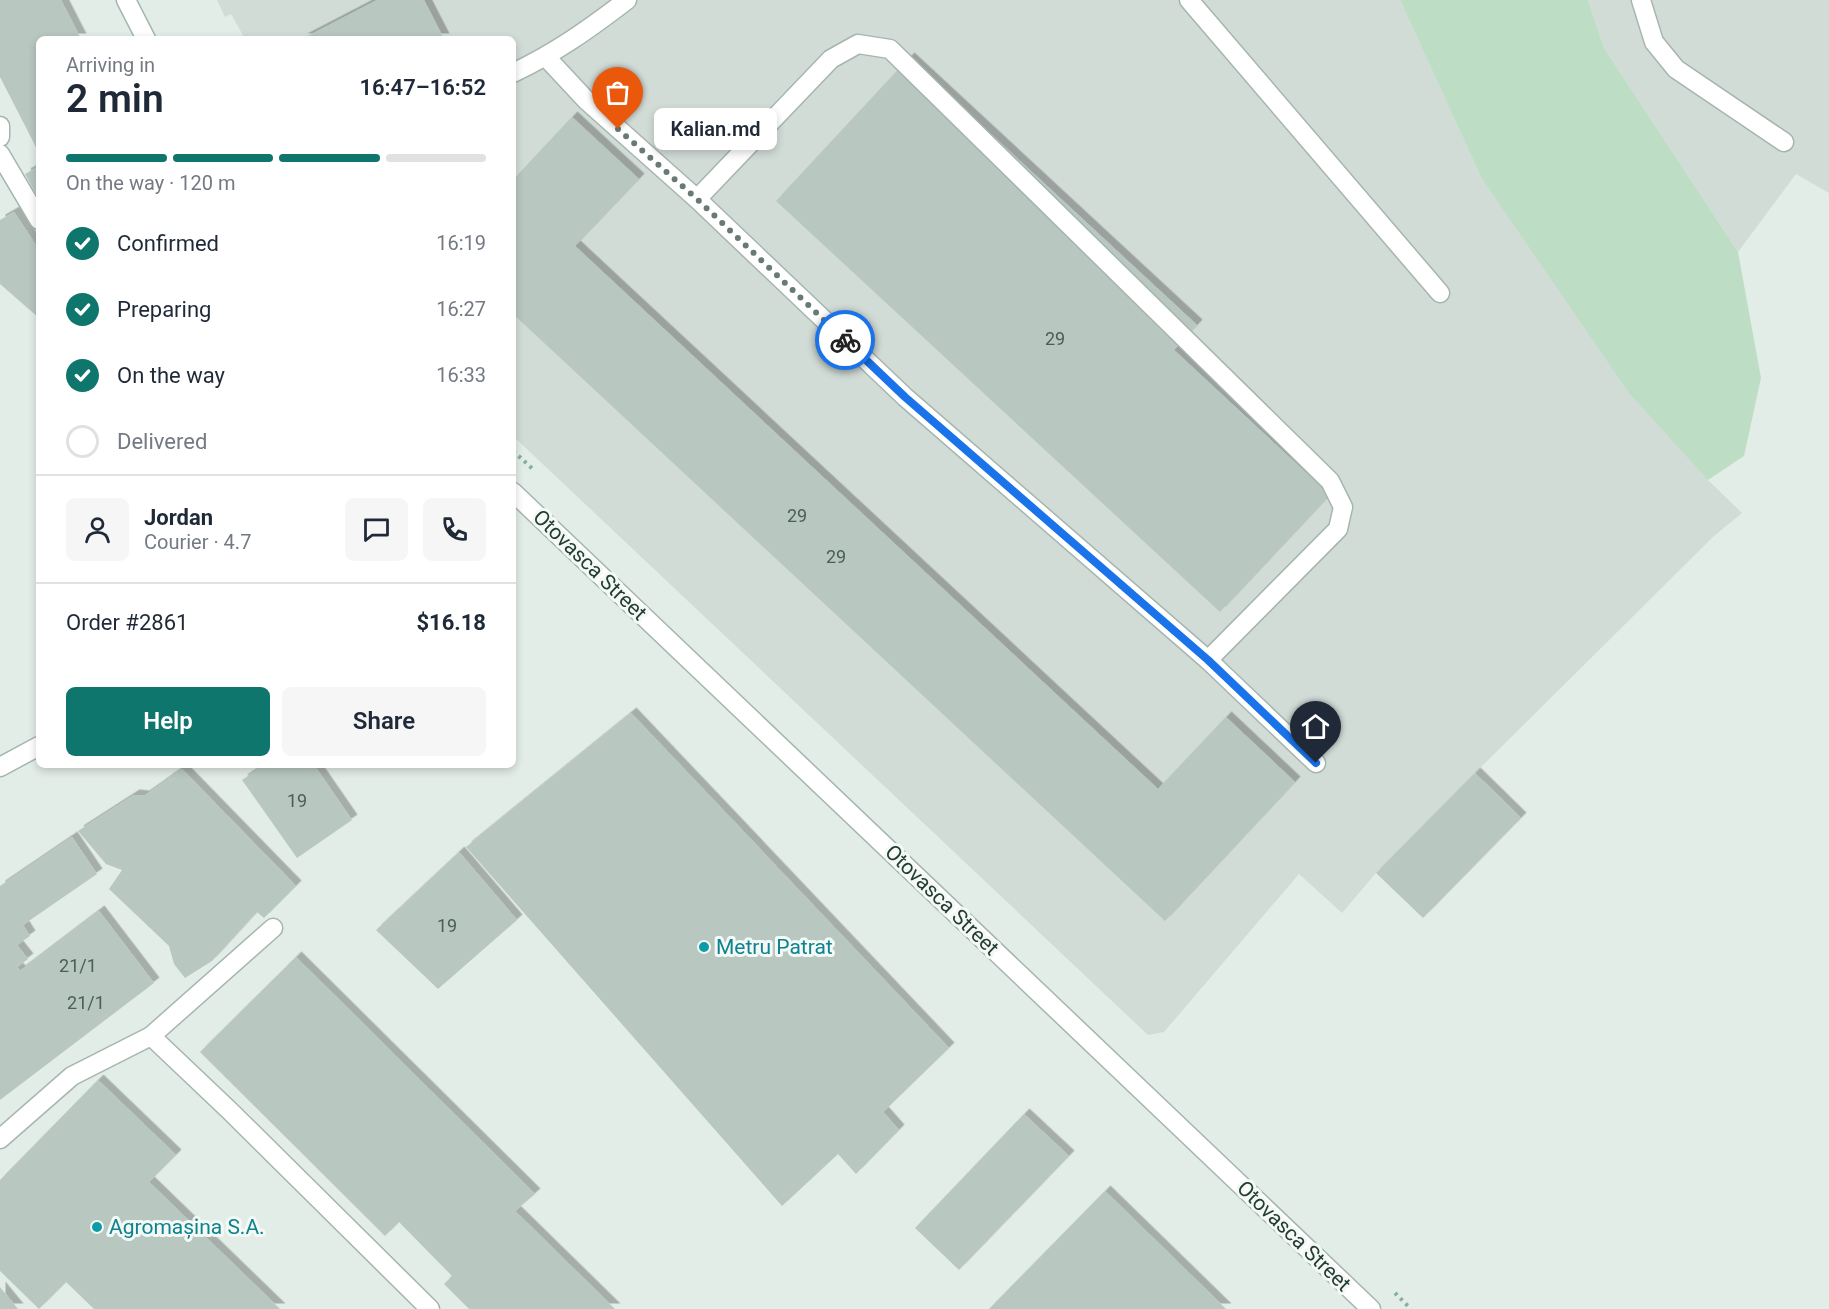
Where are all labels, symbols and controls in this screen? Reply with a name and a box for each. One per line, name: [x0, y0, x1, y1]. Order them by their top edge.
text: Arriving in: [66, 53, 155, 77]
pin: [592, 67, 643, 129]
text: 16:47–16:52: [359, 75, 486, 100]
text: 2 min: [66, 76, 164, 122]
icon: bag: [601, 76, 634, 109]
callout: Kalian.md: [654, 108, 777, 150]
text: Kalian.md: [670, 117, 761, 141]
text: On the way · 120 m: [66, 171, 235, 195]
icon: check: [66, 227, 99, 260]
text: Confirmed: [117, 231, 219, 256]
text: 16:19: [436, 231, 486, 255]
icon: check: [66, 293, 99, 326]
text: Preparing: [117, 297, 211, 322]
text: 16:27: [436, 297, 486, 321]
courier: [815, 310, 875, 370]
icon: bike: [829, 324, 862, 357]
house number: 29: [1045, 328, 1065, 349]
icon: check: [66, 359, 99, 392]
text: On the way: [117, 363, 225, 388]
text: 16:33: [436, 363, 486, 387]
text: Delivered: [117, 429, 207, 454]
button: person: [66, 498, 129, 561]
button: chat: [345, 498, 408, 561]
button: phone: [423, 498, 486, 561]
text: Jordan: [144, 505, 213, 530]
street label: Otovasca Street: [528, 505, 652, 625]
house number: 29: [787, 505, 807, 526]
text: Courier · 4.7: [144, 530, 251, 554]
house number: 29: [826, 546, 846, 567]
text: Order #2861: [66, 610, 188, 635]
text: $16.18: [417, 610, 486, 635]
button: Help: [66, 687, 270, 756]
button: Share: [282, 687, 486, 756]
pin: [1290, 701, 1341, 763]
icon: home: [1299, 710, 1332, 743]
house number: 19: [287, 790, 307, 811]
street label: Otovasca Street: [880, 840, 1004, 960]
house number: 19: [437, 915, 457, 936]
place label: Metru Patrat: [716, 935, 833, 959]
marker: Metru Patrat: [697, 940, 711, 954]
house number: 21/1: [59, 955, 97, 976]
house number: 21/1: [67, 992, 105, 1013]
street label: Otovasca Street: [1232, 1176, 1356, 1296]
place label: Agromașina S.A.: [109, 1215, 265, 1239]
marker: Agromașina S.A.: [90, 1220, 104, 1234]

